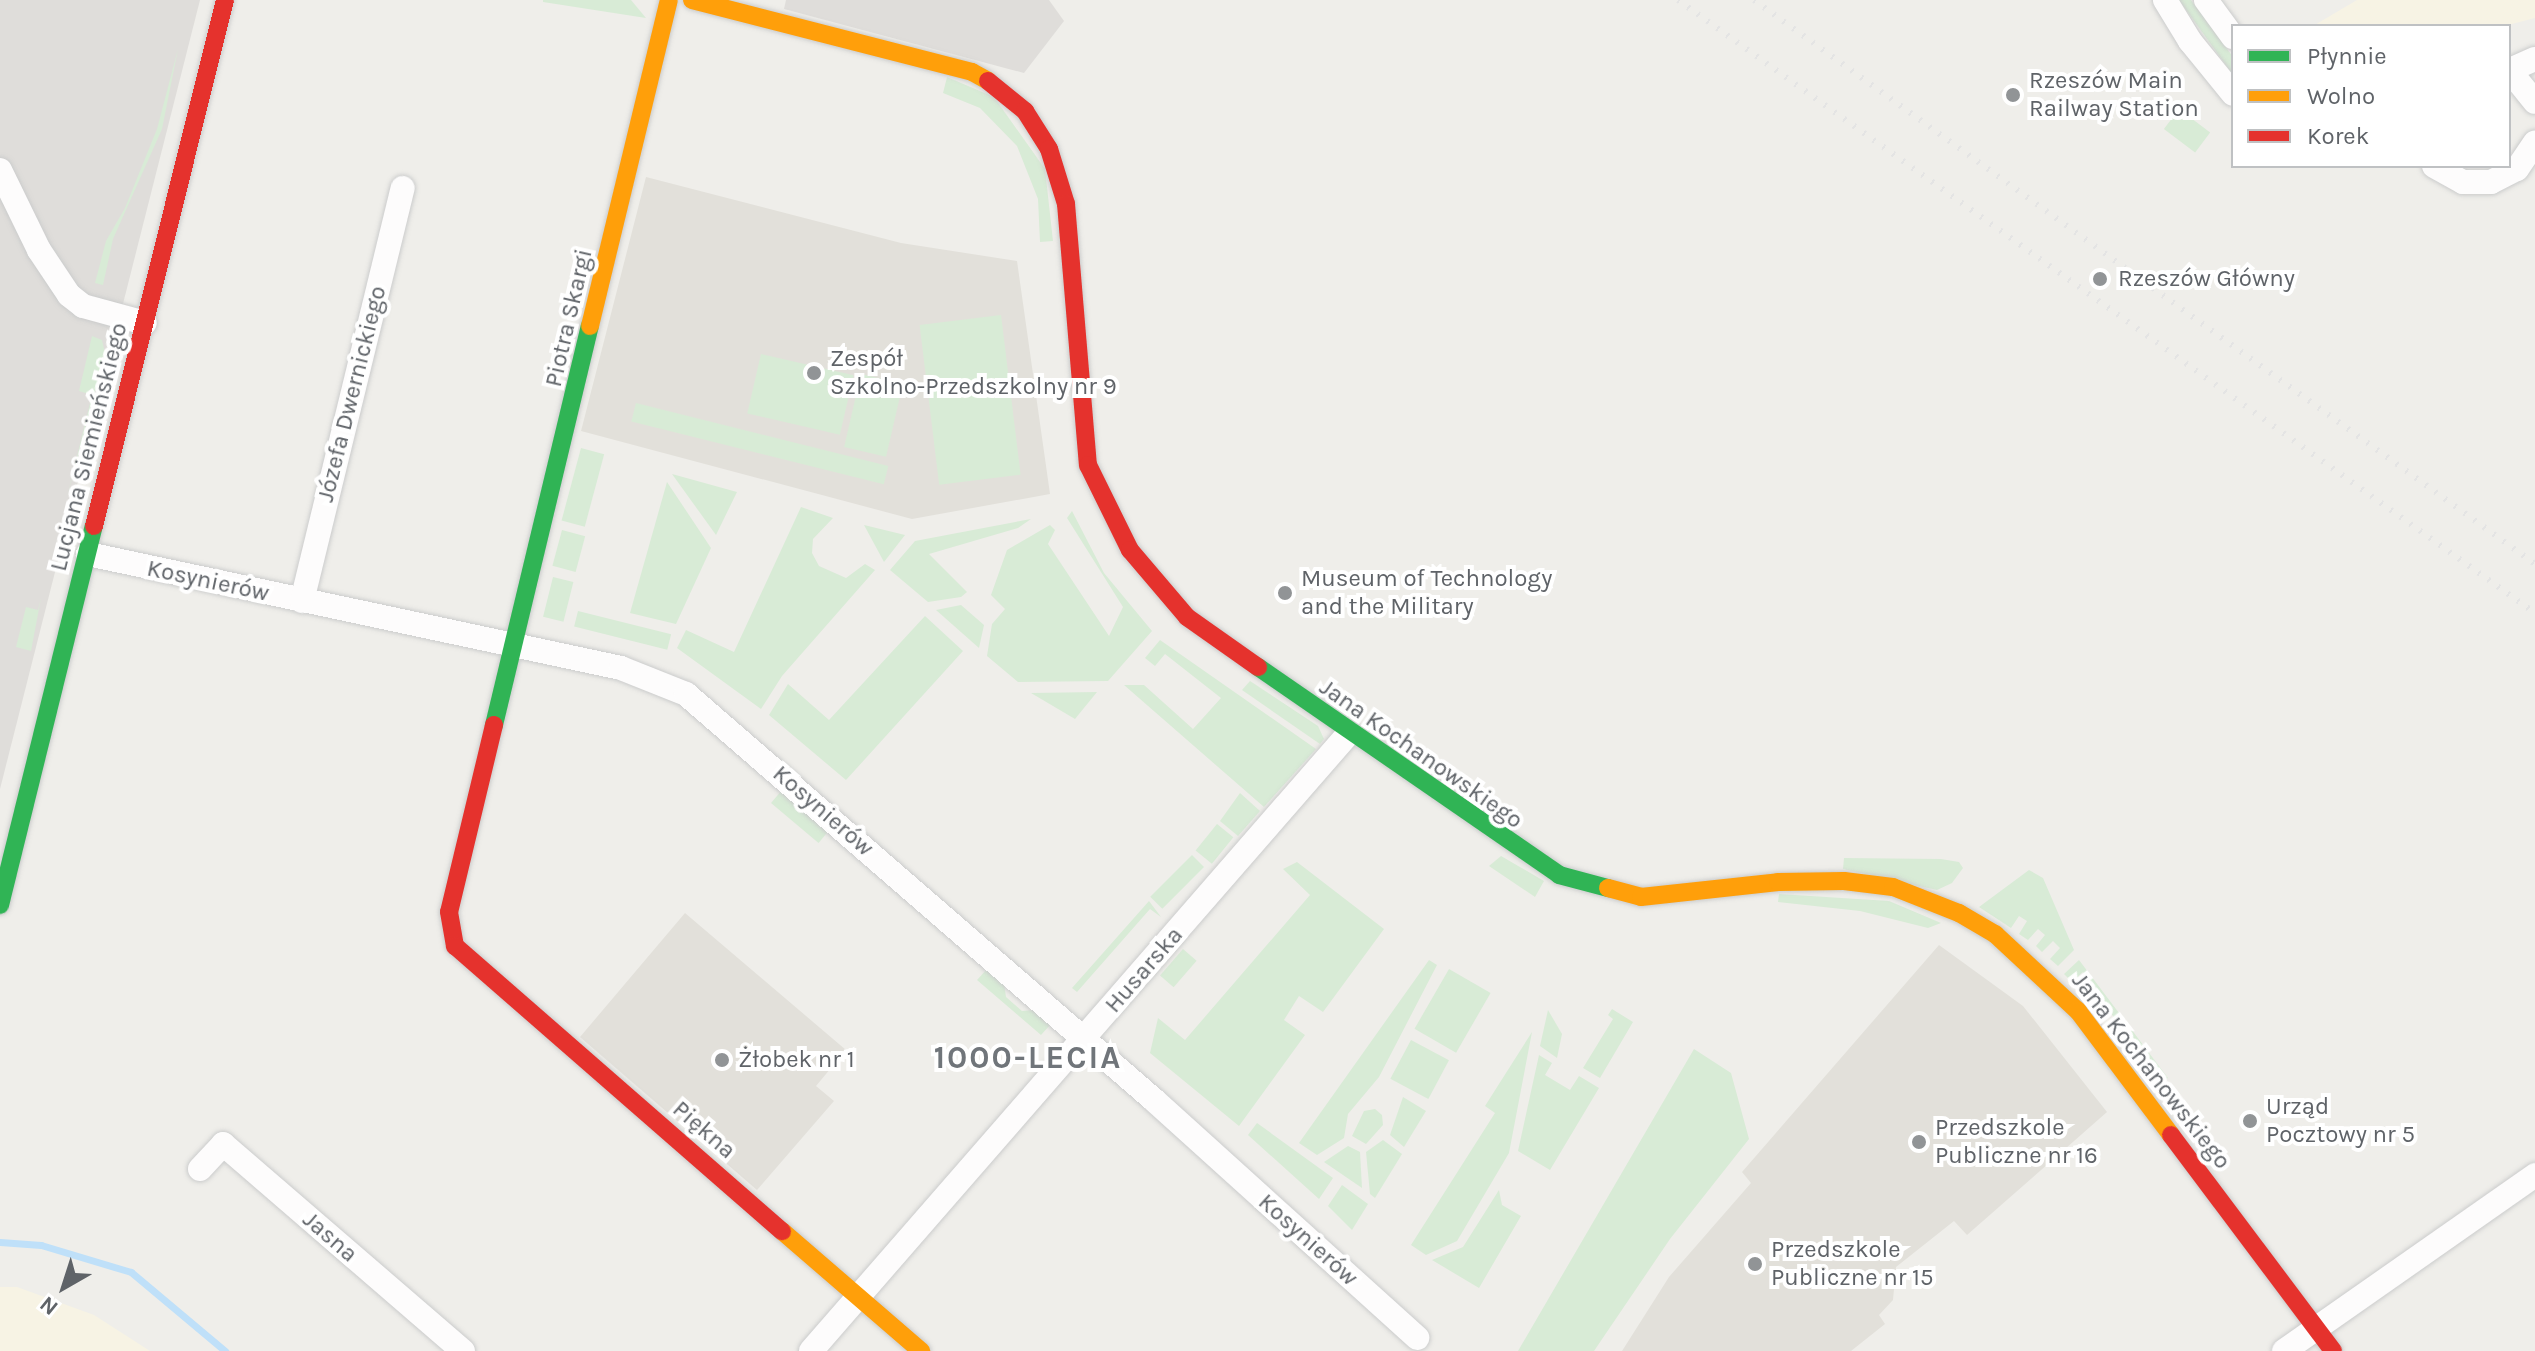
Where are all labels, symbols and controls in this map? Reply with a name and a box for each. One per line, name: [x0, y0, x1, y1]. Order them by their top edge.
legend: [2231, 24, 2511, 168]
text: Płynnie: [2307, 42, 2387, 70]
place label: Rzeszów Main Railway Station: [2029, 67, 2199, 123]
text: Wolno: [2307, 82, 2375, 110]
marker: Rzeszów Main Railway Station: [2004, 86, 2022, 104]
text: Korek: [2307, 122, 2369, 150]
street label: Piotra Skargi: [539, 246, 599, 390]
place label: Rzeszów Główny: [2118, 265, 2295, 293]
marker: Rzeszów Główny: [2089, 268, 2111, 290]
street label: Józefa Dwernickiego: [311, 283, 393, 505]
street label: Lucjana Siemieńskiego: [44, 320, 134, 574]
place label: Zespół Szkolno-Przedszkolny nr 9: [830, 345, 1117, 401]
marker: Zespół Szkolno-Przedszkolny nr 9: [805, 364, 823, 382]
street label: Kosynierów: [144, 554, 272, 608]
place label: Museum of Technology and the Military: [1301, 565, 1552, 621]
marker: Museum of Technology and the Military: [1276, 584, 1294, 602]
street label: Jana Kochanowskiego: [1314, 673, 1528, 835]
street label: Kosynierów: [767, 759, 879, 863]
street label: Husarska: [1099, 921, 1189, 1019]
street label: Jana Kochanowskiego: [2065, 967, 2237, 1175]
district label: 1000-LECIA: [934, 1039, 1122, 1077]
place label: Żłobek nr 1: [738, 1046, 855, 1074]
marker: Żłobek nr 1: [713, 1051, 731, 1069]
place label: Urząd Pocztowy nr 5: [2266, 1093, 2415, 1149]
street label: Piękna: [667, 1095, 741, 1165]
marker: Urząd Pocztowy nr 5: [2241, 1112, 2259, 1130]
place label: Przedszkole Publiczne nr 16: [1935, 1114, 2098, 1170]
marker: Przedszkole Publiczne nr 16: [1910, 1133, 1928, 1151]
street label: Kosynierów: [1252, 1188, 1364, 1292]
street label: Jasna: [297, 1205, 363, 1269]
place label: Przedszkole Publiczne nr 15: [1771, 1236, 1934, 1292]
north arrow: [24, 1247, 104, 1327]
marker: Przedszkole Publiczne nr 15: [1746, 1255, 1764, 1273]
text: N: [35, 1291, 63, 1321]

